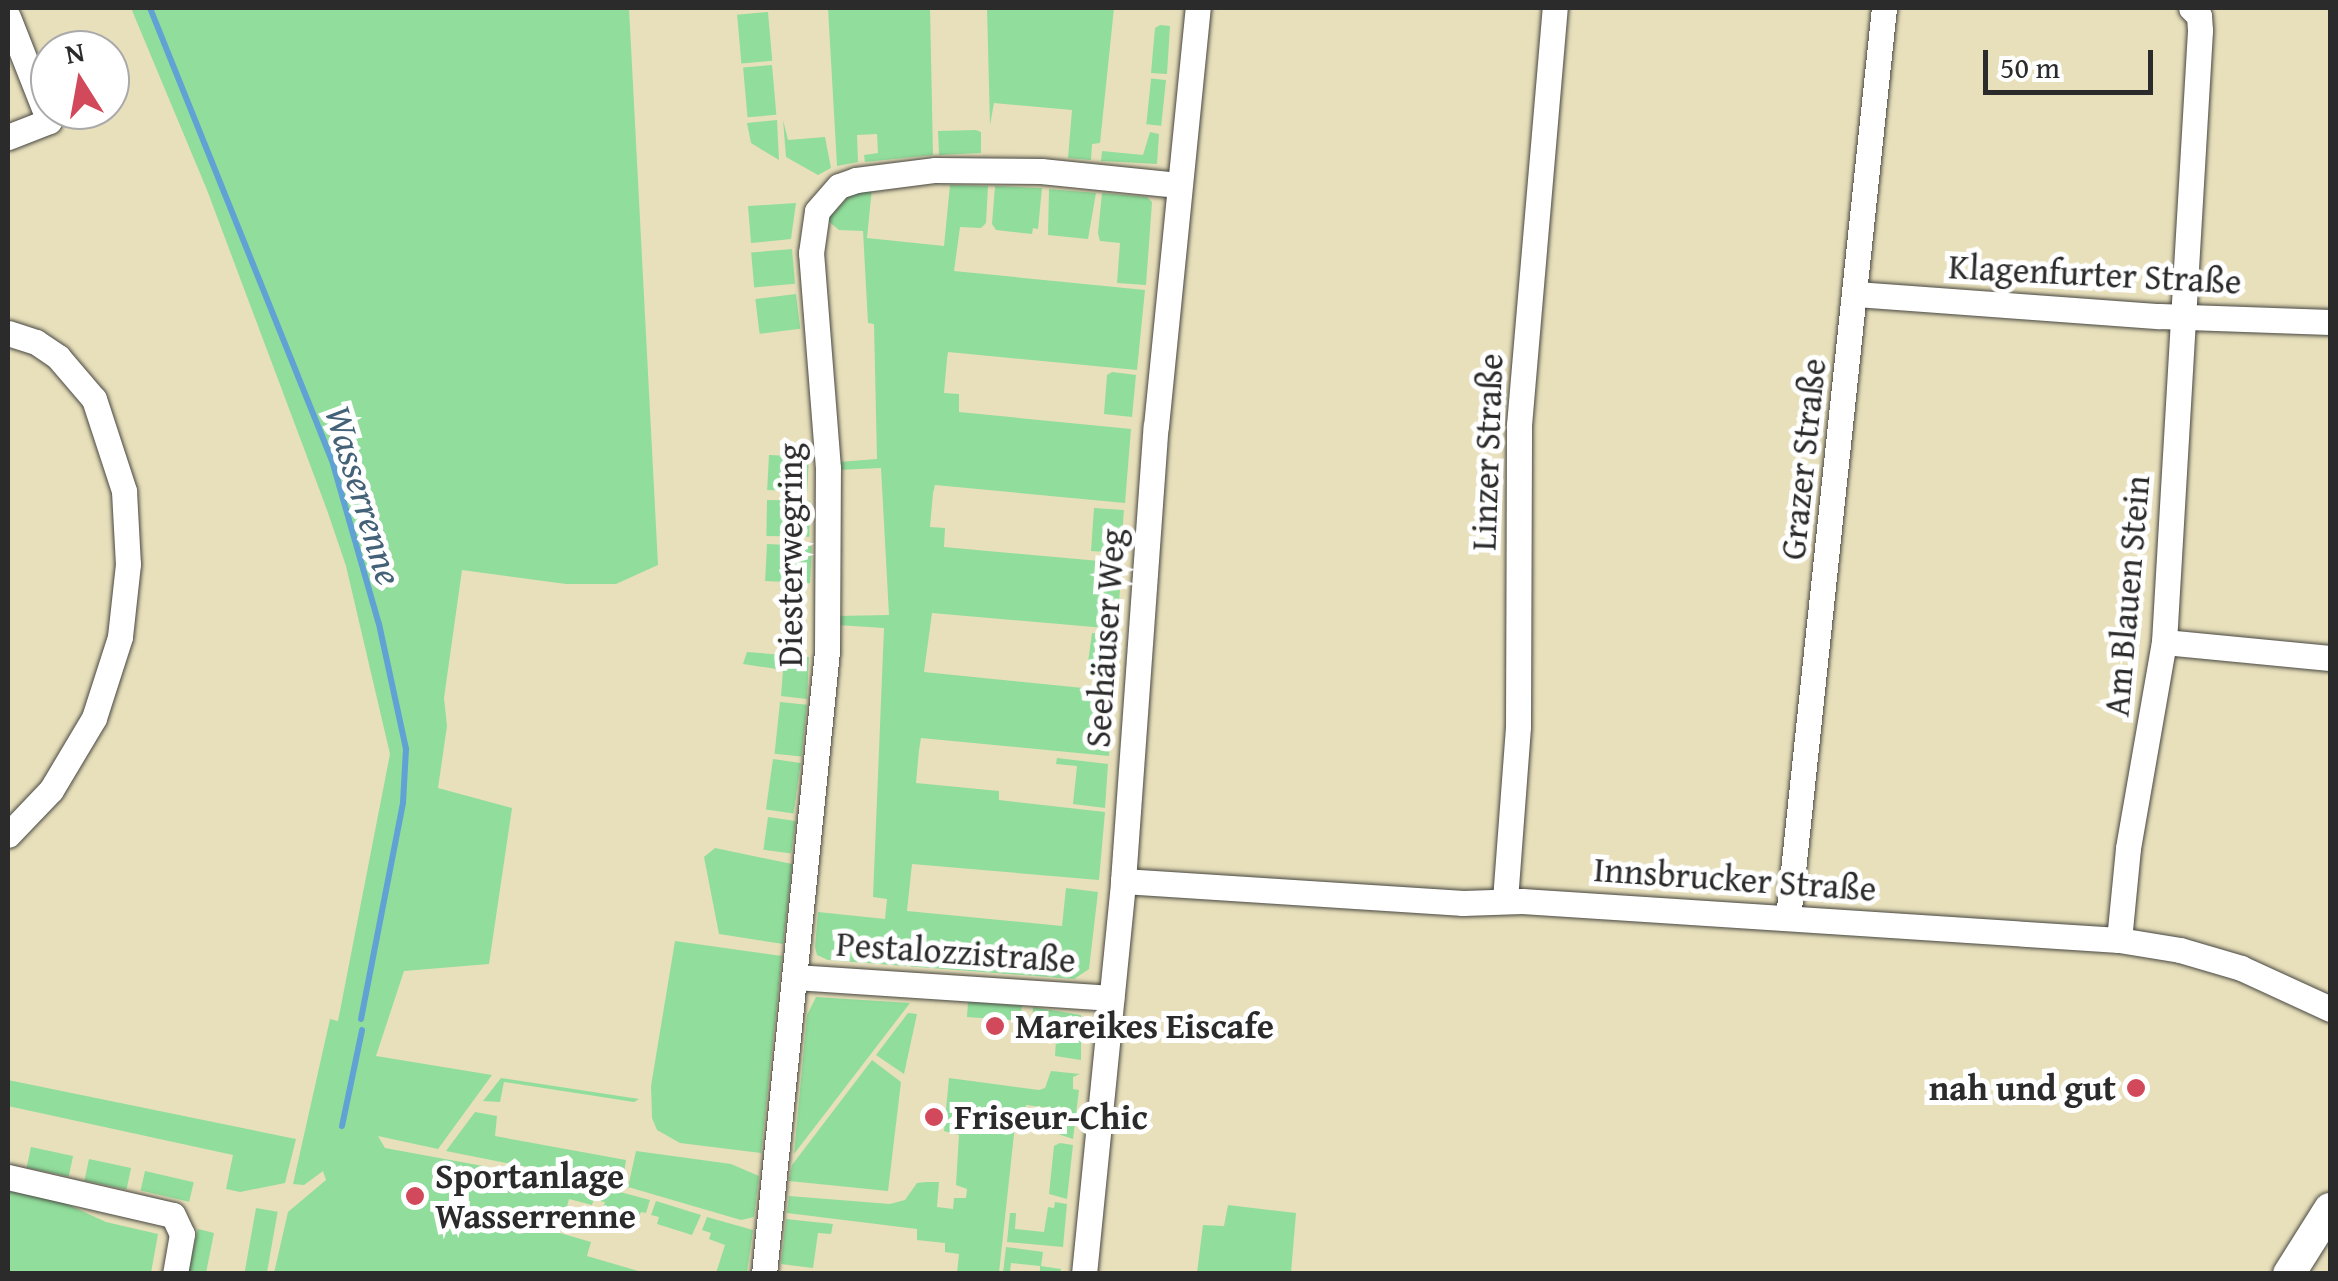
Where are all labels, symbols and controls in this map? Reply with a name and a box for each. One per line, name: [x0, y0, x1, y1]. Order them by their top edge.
north arrow: [30, 30, 130, 130]
text: N: [61, 30, 88, 74]
scale bar: [1988, 30, 2158, 92]
text: 50 m: [2000, 45, 2060, 89]
street label: Klagenfurter Straße: [1948, 245, 2242, 303]
street label: Linzer Straße: [1463, 353, 1511, 551]
street label: Grazer Straße: [1772, 356, 1834, 562]
water label: Wasserrenne: [315, 400, 413, 590]
street label: Diesterwegring: [769, 443, 811, 667]
street label: Am Blauen Stein: [2096, 474, 2158, 718]
street label: Seehäuser Weg: [1076, 527, 1134, 749]
street label: Innsbrucker Straße: [1592, 848, 1878, 910]
street label: Pestalozzistraße: [835, 923, 1077, 981]
place label: Mareikes Eiscafe: [1015, 1005, 1274, 1047]
marker: Mareikes Eiscafe: [984, 1015, 1006, 1037]
place label: nah und gut: [1929, 1067, 2116, 1109]
marker: nah und gut: [2125, 1077, 2147, 1099]
place label: Friseur-Chic: [954, 1096, 1148, 1138]
marker: Friseur-Chic: [923, 1106, 945, 1128]
place label: Sportanlage Wasserrenne: [435, 1155, 636, 1237]
marker: Sportanlage Wasserrenne: [404, 1185, 426, 1207]

